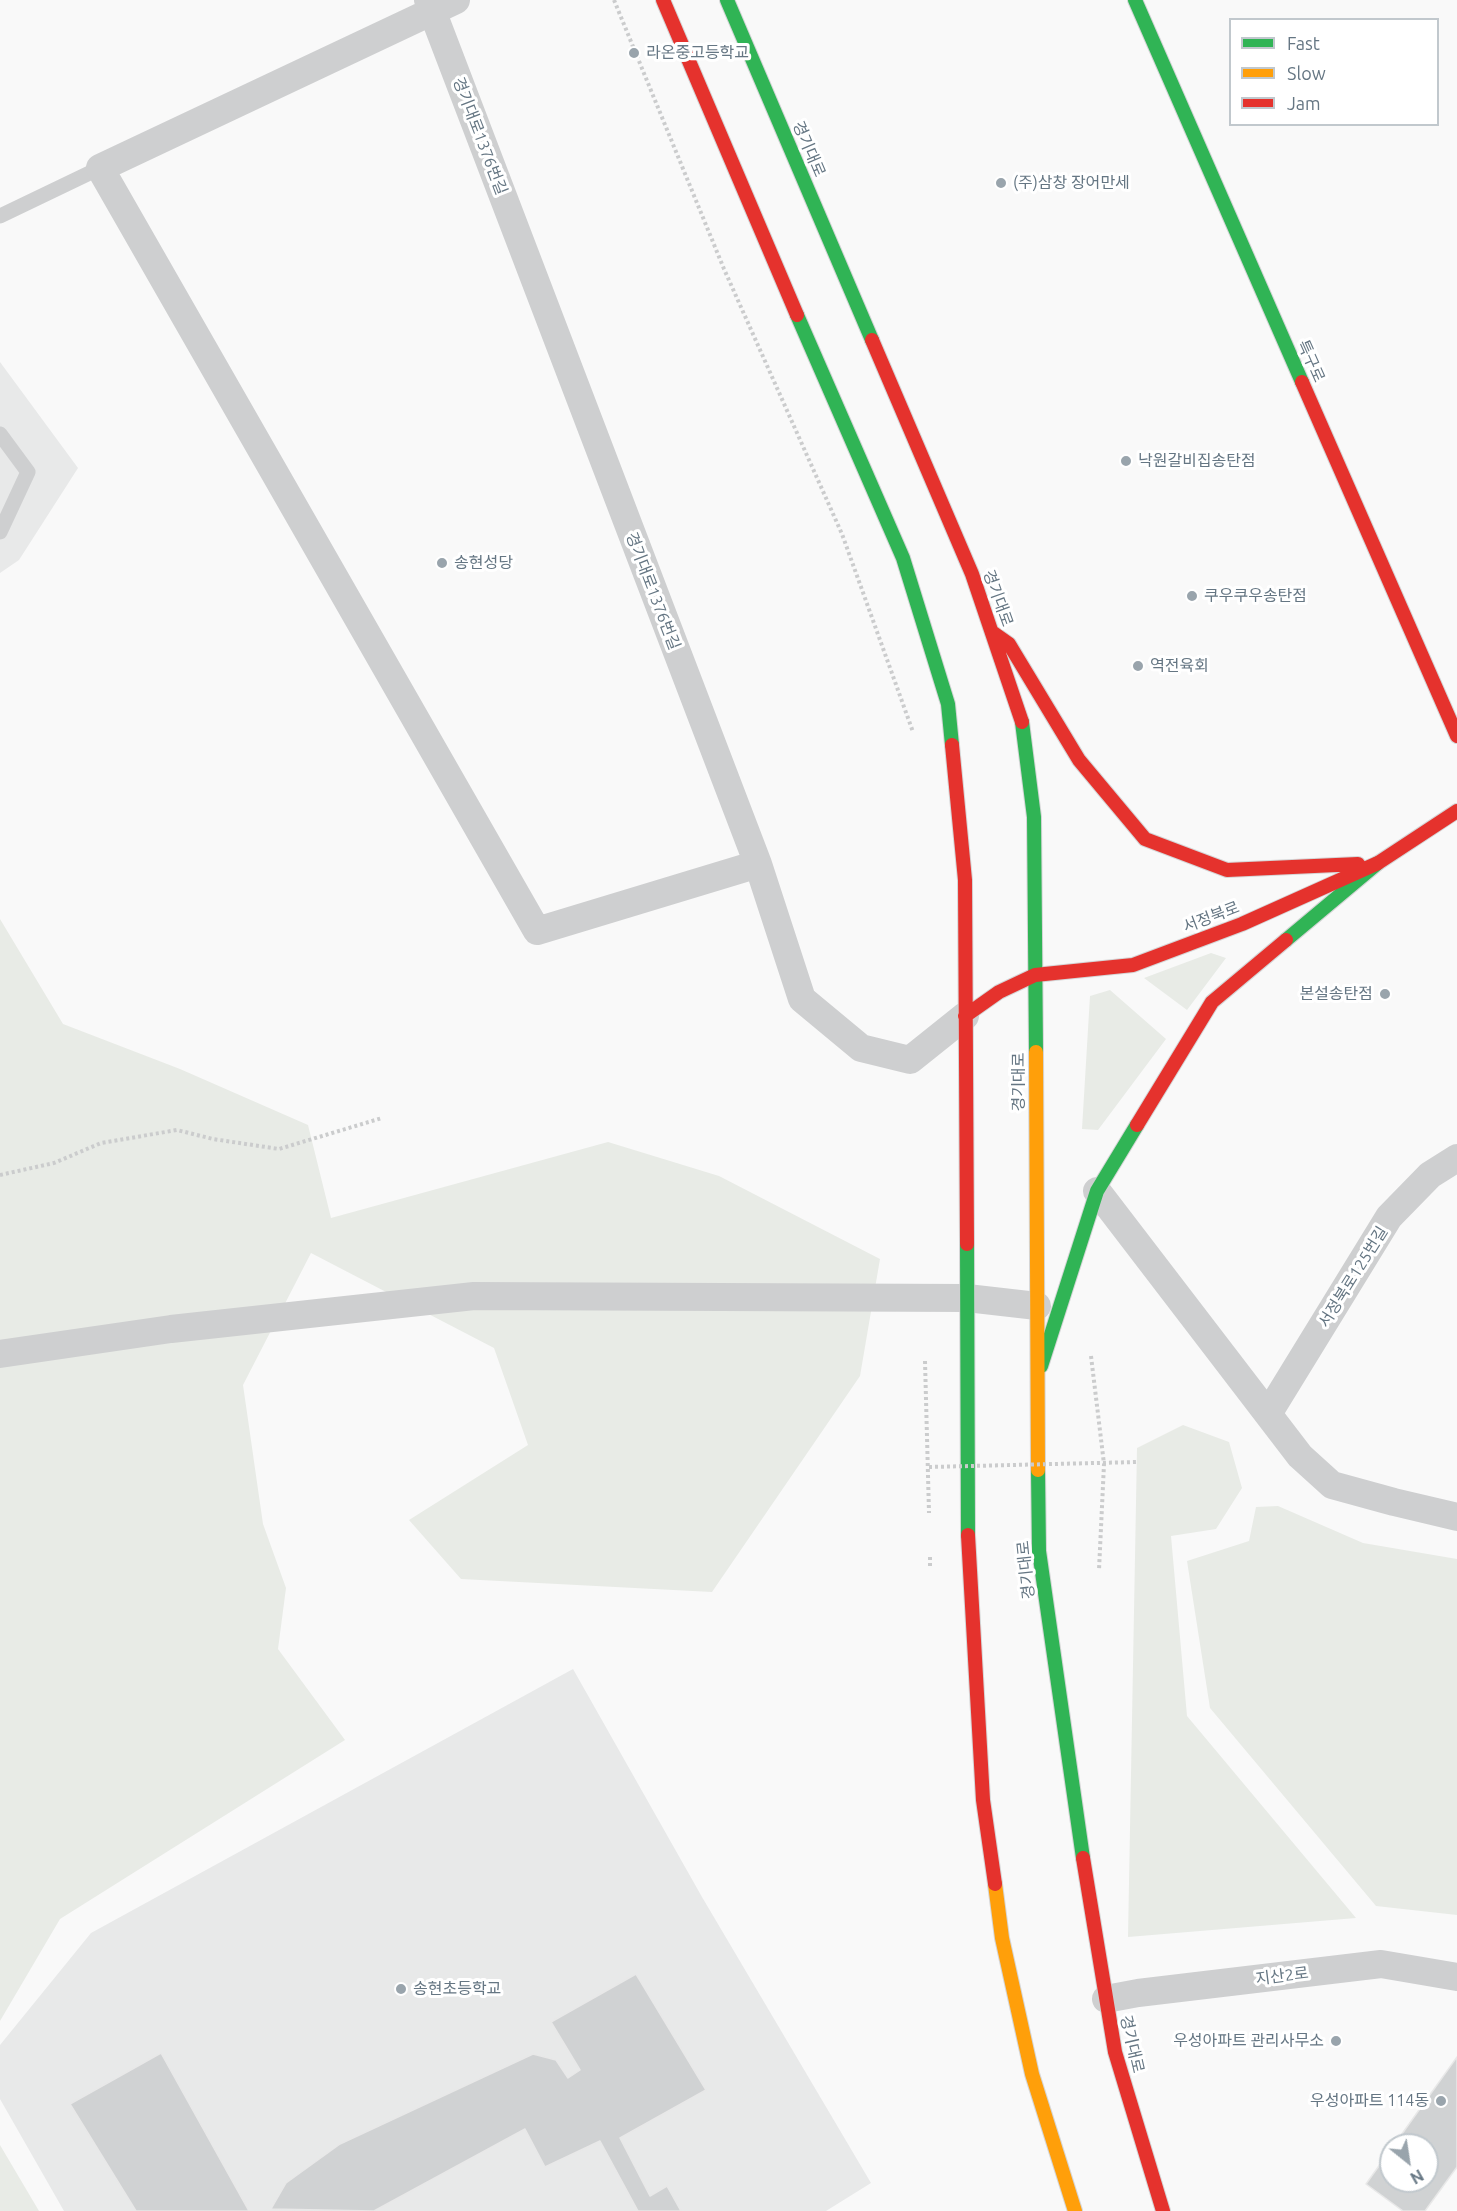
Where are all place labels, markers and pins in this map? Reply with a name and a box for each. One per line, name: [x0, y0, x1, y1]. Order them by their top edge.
place label: 라온중고등학교: [646, 43, 749, 63]
marker: 라온중고등학교: [627, 46, 641, 60]
place label: (주)삼창 장어만세: [1013, 173, 1130, 193]
marker: (주)삼창 장어만세: [994, 176, 1008, 190]
place label: 낙원갈비집송탄점: [1138, 451, 1256, 471]
marker: 낙원갈비집송탄점: [1119, 454, 1133, 468]
place label: 송현성당: [454, 553, 513, 573]
marker: 송현성당: [435, 556, 449, 570]
place label: 쿠우쿠우송탄점: [1204, 586, 1307, 606]
marker: 쿠우쿠우송탄점: [1185, 589, 1199, 603]
place label: 역전육회: [1150, 656, 1209, 676]
marker: 역전육회: [1131, 659, 1145, 673]
place label: 본설송탄점: [1299, 984, 1373, 1004]
marker: 본설송탄점: [1378, 987, 1392, 1001]
place label: 송현초등학교: [413, 1979, 501, 1999]
marker: 송현초등학교: [394, 1982, 408, 1996]
place label: 우성아파트 관리사무소: [1173, 2031, 1324, 2051]
marker: 우성아파트 관리사무소: [1329, 2034, 1343, 2048]
place label: 우성아파트 114동: [1310, 2091, 1429, 2111]
marker: 우성아파트 114동: [1434, 2094, 1448, 2108]

